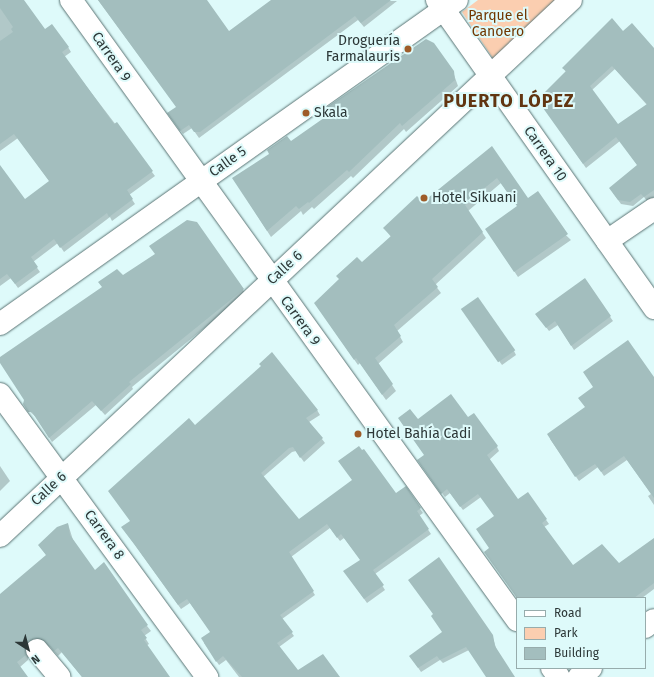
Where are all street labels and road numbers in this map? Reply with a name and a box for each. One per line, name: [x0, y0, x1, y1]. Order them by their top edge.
street label: Carrera 9: [88, 29, 134, 85]
street label: Carrera 10: [520, 123, 570, 185]
street label: Calle 5: [206, 143, 250, 181]
street label: Calle 6: [264, 247, 306, 289]
street label: Carrera 9: [276, 293, 324, 349]
street label: Calle 6: [28, 468, 70, 510]
street label: Carrera 8: [80, 507, 128, 563]

